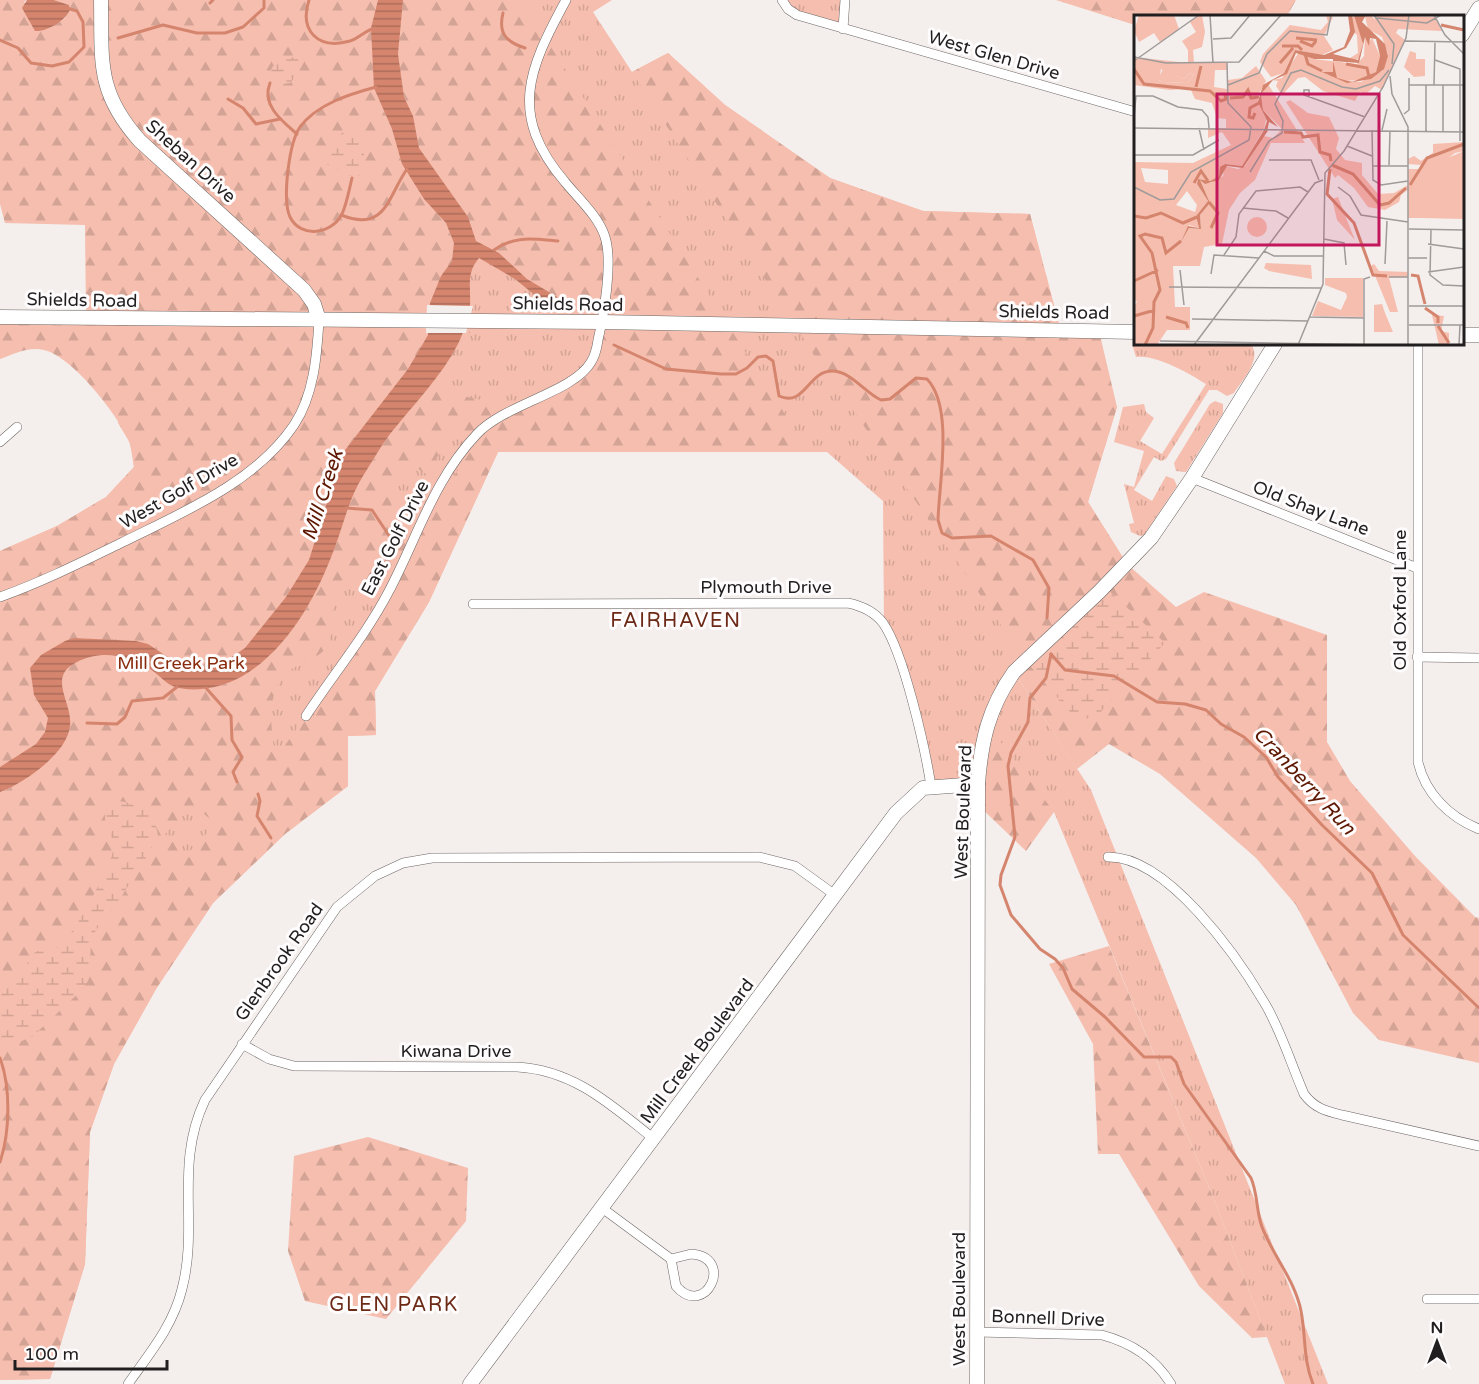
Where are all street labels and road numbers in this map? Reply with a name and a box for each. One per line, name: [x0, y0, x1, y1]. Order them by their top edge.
street label: West Glen Drive: [926, 26, 1062, 84]
street label: Sheban Drive: [141, 115, 241, 207]
street label: Shields Road: [26, 288, 138, 312]
street label: Shields Road: [512, 292, 624, 316]
street label: Shields Road: [998, 300, 1110, 324]
street label: West Golf Drive: [116, 448, 242, 534]
street label: Old Shay Lane: [1250, 476, 1372, 540]
street label: East Golf Drive: [356, 477, 434, 599]
street label: Old Oxford Lane: [1389, 529, 1411, 671]
street label: Plymouth Drive: [700, 576, 832, 598]
street label: West Boulevard: [950, 745, 976, 879]
street label: Glenbrook Road: [230, 899, 328, 1025]
street label: Mill Creek Boulevard: [635, 974, 759, 1128]
street label: Kiwana Drive: [401, 1040, 511, 1062]
street label: West Boulevard: [948, 1232, 970, 1366]
street label: Bonnell Drive: [991, 1305, 1105, 1331]

